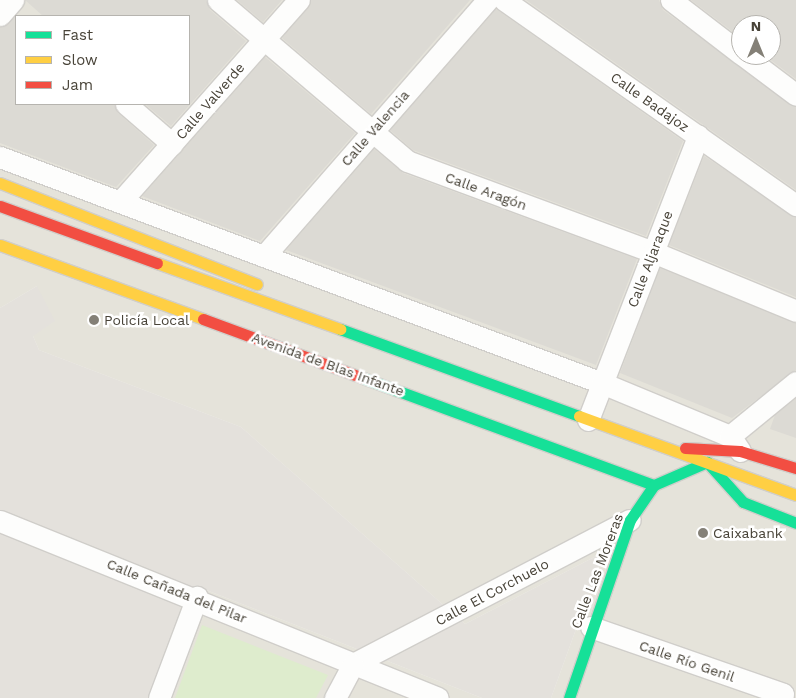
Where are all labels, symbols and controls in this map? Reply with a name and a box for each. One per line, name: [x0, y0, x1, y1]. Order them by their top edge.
legend: [15, 15, 190, 105]
north arrow: [731, 15, 781, 65]
text: N: [751, 18, 761, 34]
text: Fast: [62, 26, 93, 44]
text: Slow: [62, 51, 98, 69]
street label: Calle Valverde: [172, 59, 248, 143]
street label: Calle Badajoz: [607, 69, 693, 135]
text: Jam: [62, 76, 93, 94]
street label: Calle Valencia: [337, 86, 413, 170]
street label: Calle Aragón: [443, 168, 529, 214]
street label: Calle Aljaraque: [624, 208, 676, 310]
place label: Policía Local: [104, 312, 190, 328]
marker: Policía Local: [88, 314, 100, 326]
street label: Avenida de Blas Infante: [249, 329, 407, 399]
street label: Calle Las Moreras: [567, 511, 627, 631]
place label: Caixabank: [713, 525, 783, 541]
marker: Caixabank: [697, 527, 709, 539]
street label: Calle Cañada del Pilar: [104, 555, 250, 627]
street label: Calle El Corchuelo: [432, 555, 552, 629]
street label: Calle Río Genil: [637, 637, 737, 685]

